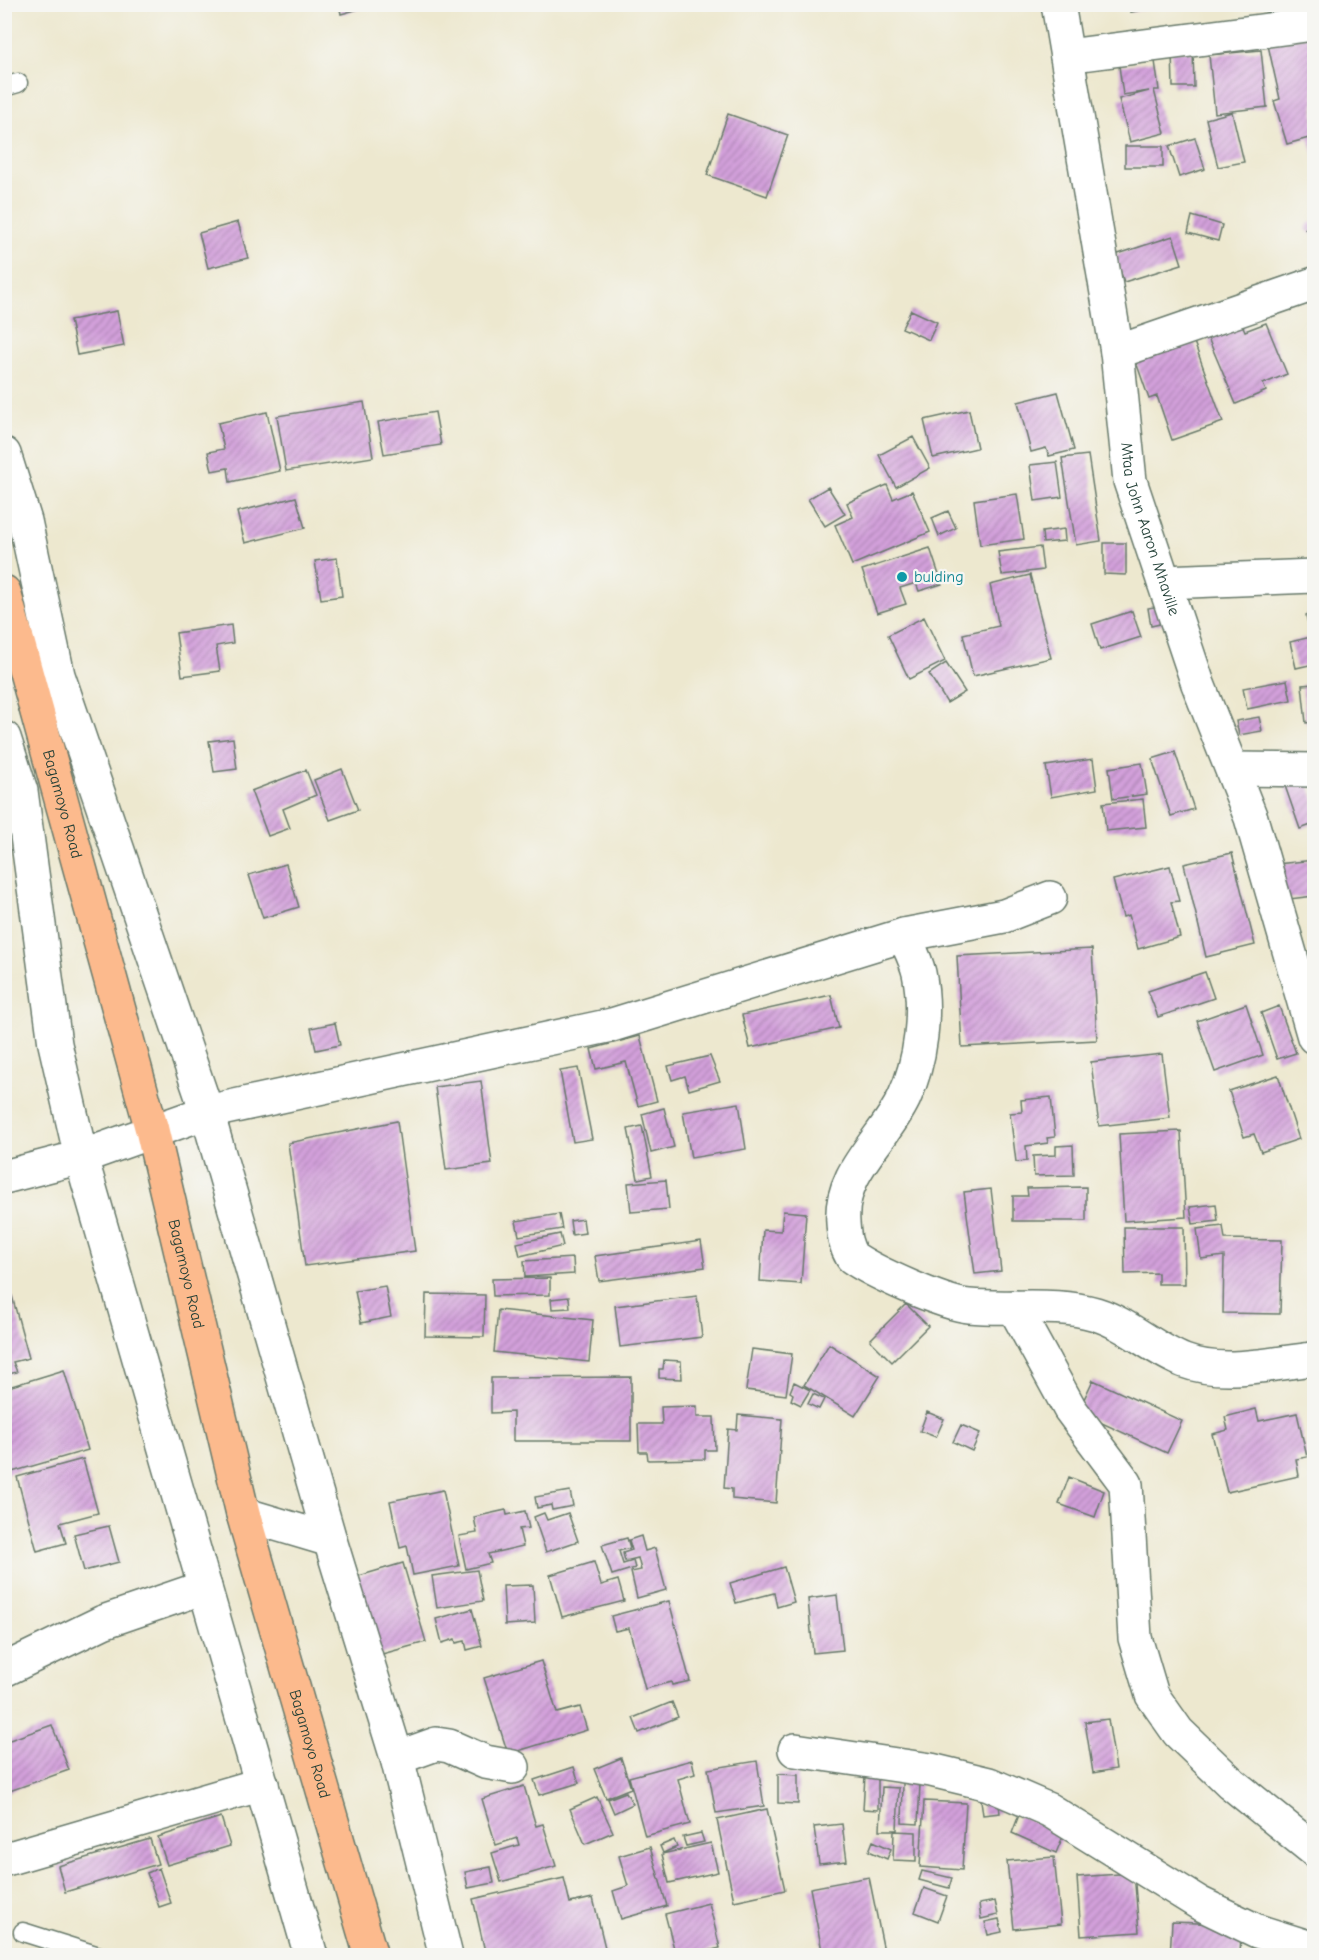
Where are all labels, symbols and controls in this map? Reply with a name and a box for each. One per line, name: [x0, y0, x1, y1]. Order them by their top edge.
street label: Mtaa John Aaron Mhaville: [1117, 442, 1183, 618]
place label: bulding: [914, 568, 964, 586]
marker: bulding: [895, 570, 909, 584]
street label: Bagamoyo Road: [39, 748, 86, 860]
street label: Bagamoyo Road: [164, 1218, 208, 1331]
street label: Bagamoyo Road: [285, 1688, 334, 1800]

